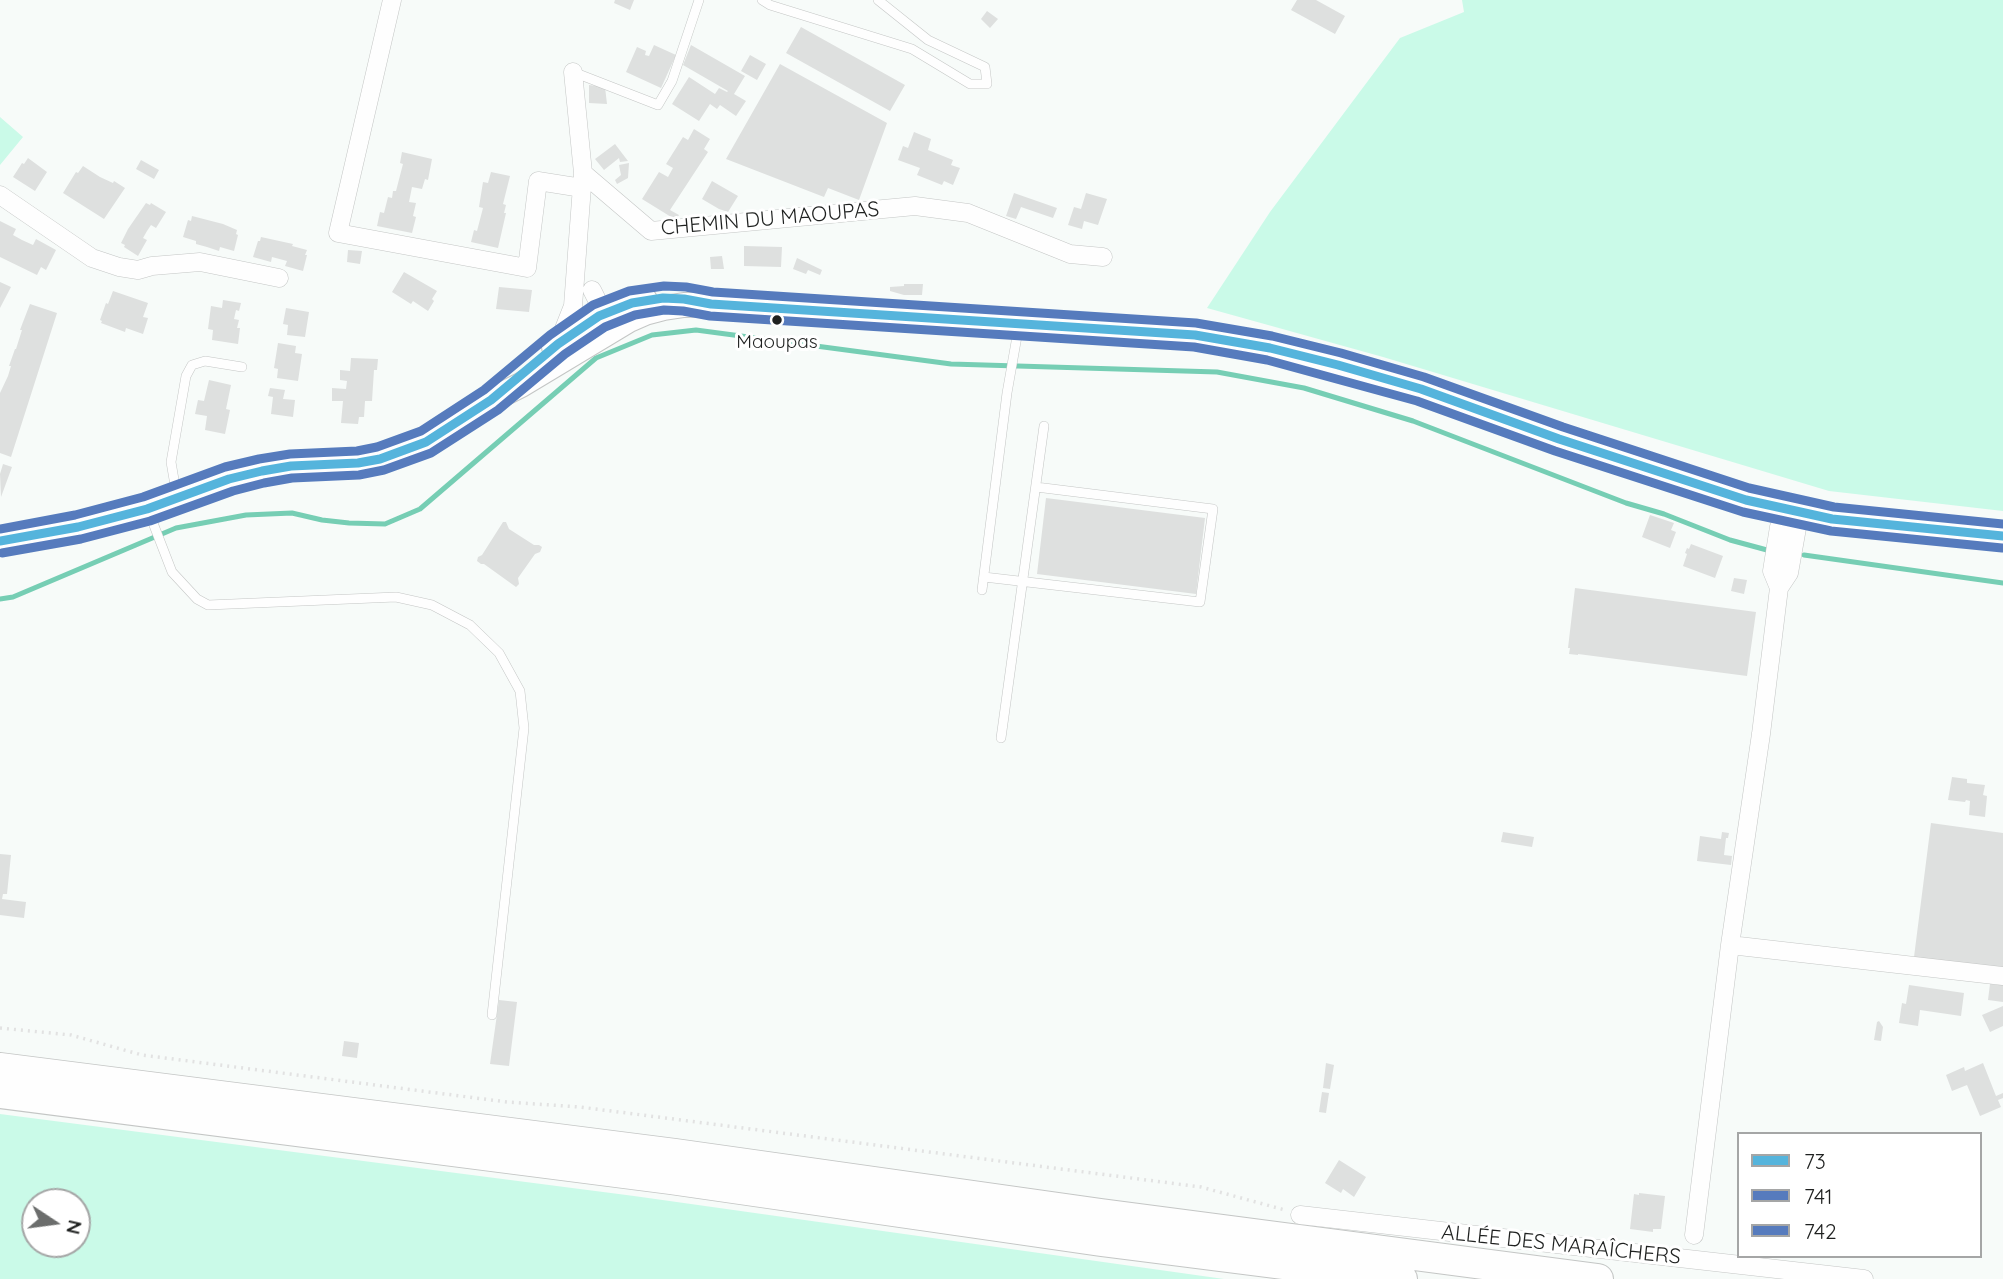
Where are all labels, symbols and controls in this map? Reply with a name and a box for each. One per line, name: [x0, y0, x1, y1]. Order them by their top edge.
street label: CHEMIN DU MAOUPAS: [660, 197, 880, 241]
marker: Maoupas: [770, 313, 784, 327]
place label: Maoupas: [736, 331, 818, 353]
legend: [1737, 1132, 1982, 1258]
text: 73: [1804, 1148, 1826, 1174]
text: 741: [1804, 1183, 1833, 1209]
north arrow: [21, 1188, 91, 1258]
text: N: [61, 1218, 88, 1237]
text: 742: [1804, 1218, 1837, 1244]
street label: ALLÉE DES MARAÎCHERS: [1440, 1220, 1682, 1270]

